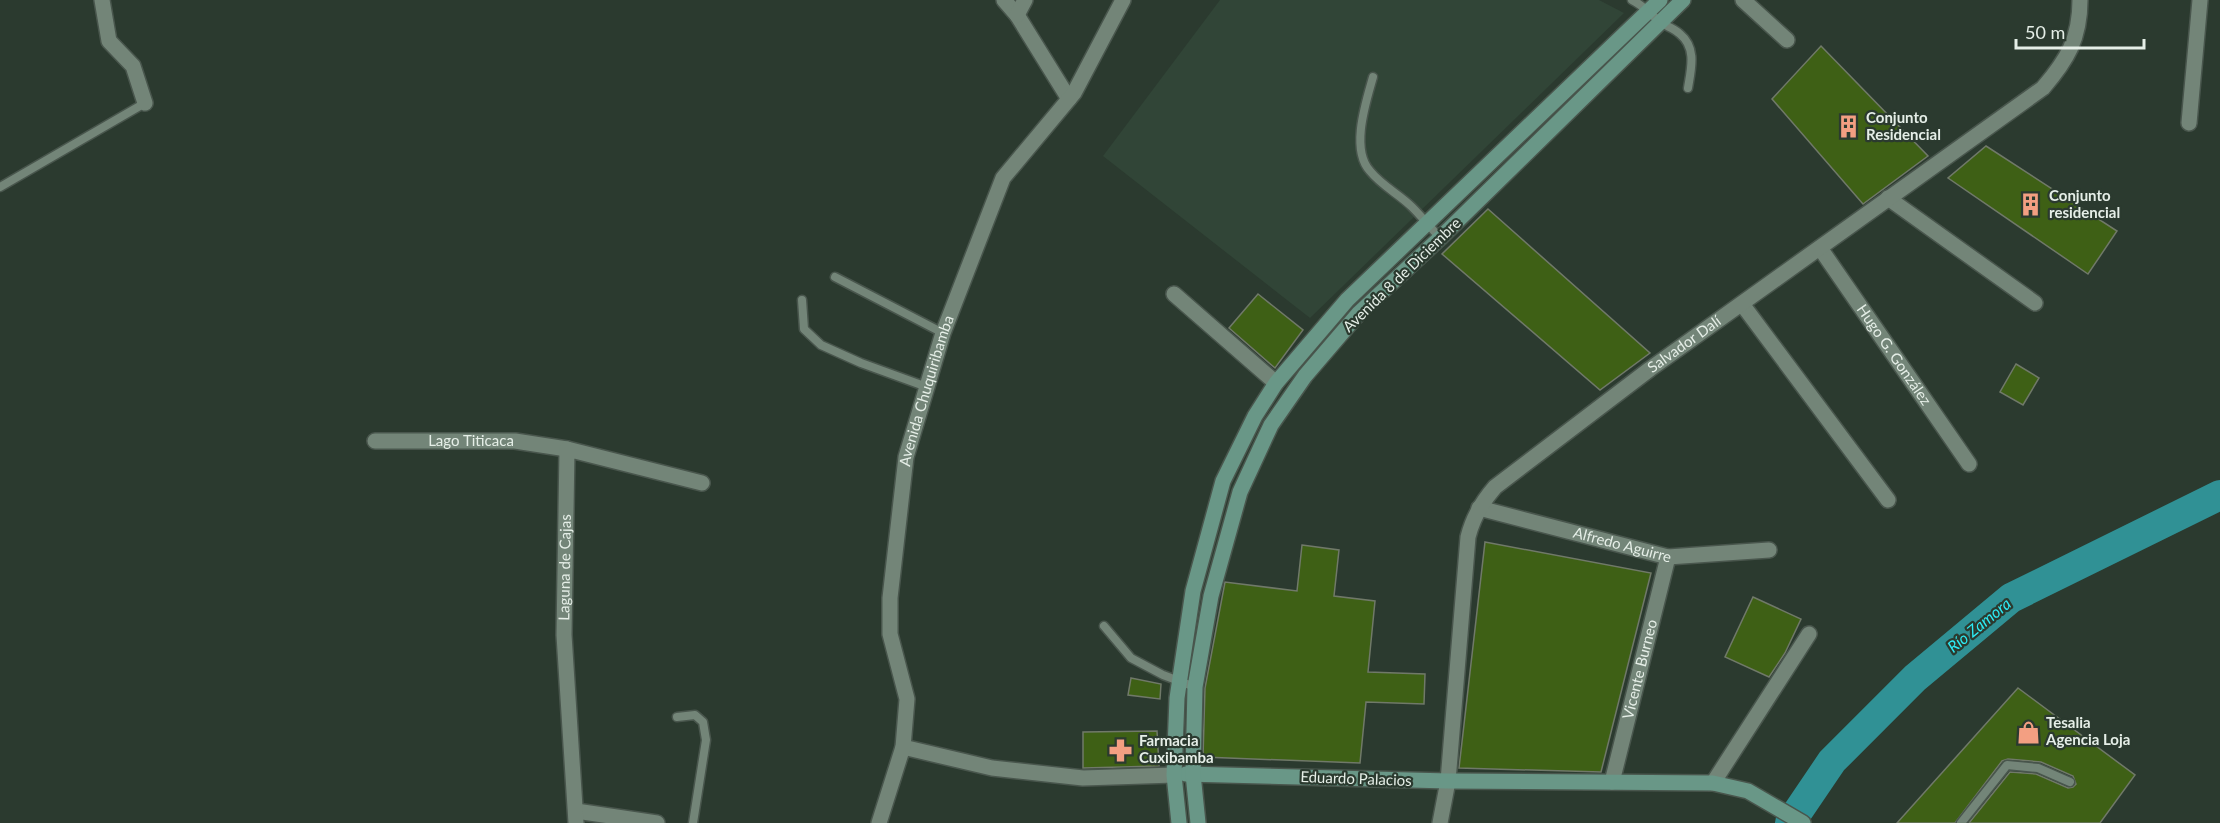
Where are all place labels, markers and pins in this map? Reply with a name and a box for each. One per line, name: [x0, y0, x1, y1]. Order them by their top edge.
place label: Conjunto Residencial: [1866, 108, 1941, 143]
building icon: Conjunto Residencial: [1835, 114, 1861, 140]
place label: Conjunto residencial: [2049, 186, 2120, 221]
building icon: Conjunto residencial: [2018, 192, 2044, 218]
place label: Tesalia Agencia Loja: [2045, 713, 2130, 748]
shop icon: Tesalia Agencia Loja: [2015, 719, 2041, 745]
place label: Farmacia Cuxibamba: [1139, 731, 1214, 766]
pharmacy icon: Farmacia Cuxibamba: [1108, 737, 1134, 763]

